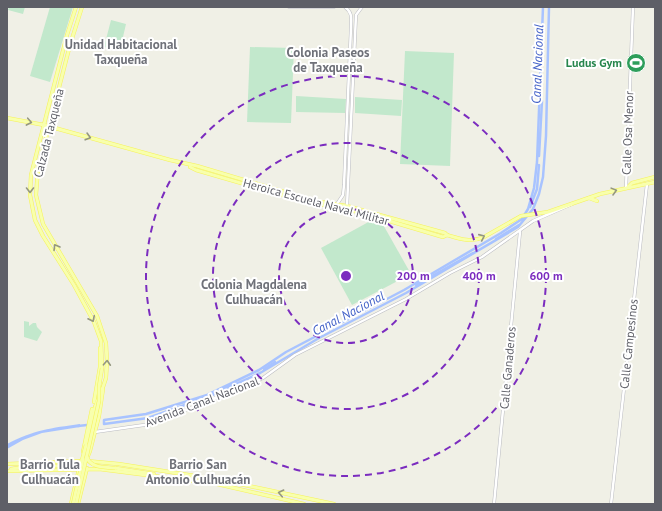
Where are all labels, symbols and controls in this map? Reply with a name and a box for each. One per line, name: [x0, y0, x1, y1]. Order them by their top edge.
water label: Canal Nacional: [528, 23, 547, 104]
district label: Unidad Habitacional Taxqueña: [65, 36, 177, 68]
district label: Colonia Paseos de Taxqueña: [287, 44, 370, 76]
sports icon: Ludus Gym: [625, 52, 647, 74]
place label: Ludus Gym: [566, 55, 622, 70]
street label: Calzada Taxqueña: [30, 87, 67, 179]
street label: Calle Osa Menor: [619, 91, 636, 175]
one-way arrow: [26, 117, 32, 126]
one-way arrow: [84, 132, 91, 141]
street label: Heroica Escuela Naval Militar: [241, 175, 391, 228]
one-way arrow: [26, 187, 34, 193]
one-way arrow: [611, 187, 618, 195]
one-way arrow: [478, 234, 486, 242]
one-way arrow: [53, 244, 61, 251]
text: 200 m: [396, 268, 430, 283]
text: 400 m: [462, 268, 496, 283]
text: 600 m: [529, 268, 563, 283]
centre of rings: [339, 269, 353, 283]
district label: Colonia Magdalena Culhuacán: [201, 276, 307, 308]
water label: Canal Nacional: [309, 287, 388, 340]
street label: Calle Campesinos: [616, 298, 641, 390]
one-way arrow: [87, 315, 95, 322]
street label: Calle Ganaderos: [496, 326, 519, 410]
one-way arrow: [103, 360, 111, 366]
street label: Avenida Canal Nacional: [143, 373, 261, 430]
district label: Barrio Tula Culhuacán: [20, 456, 80, 488]
district label: Barrio San Antonio Culhuacán: [146, 456, 250, 488]
one-way arrow: [278, 490, 284, 498]

